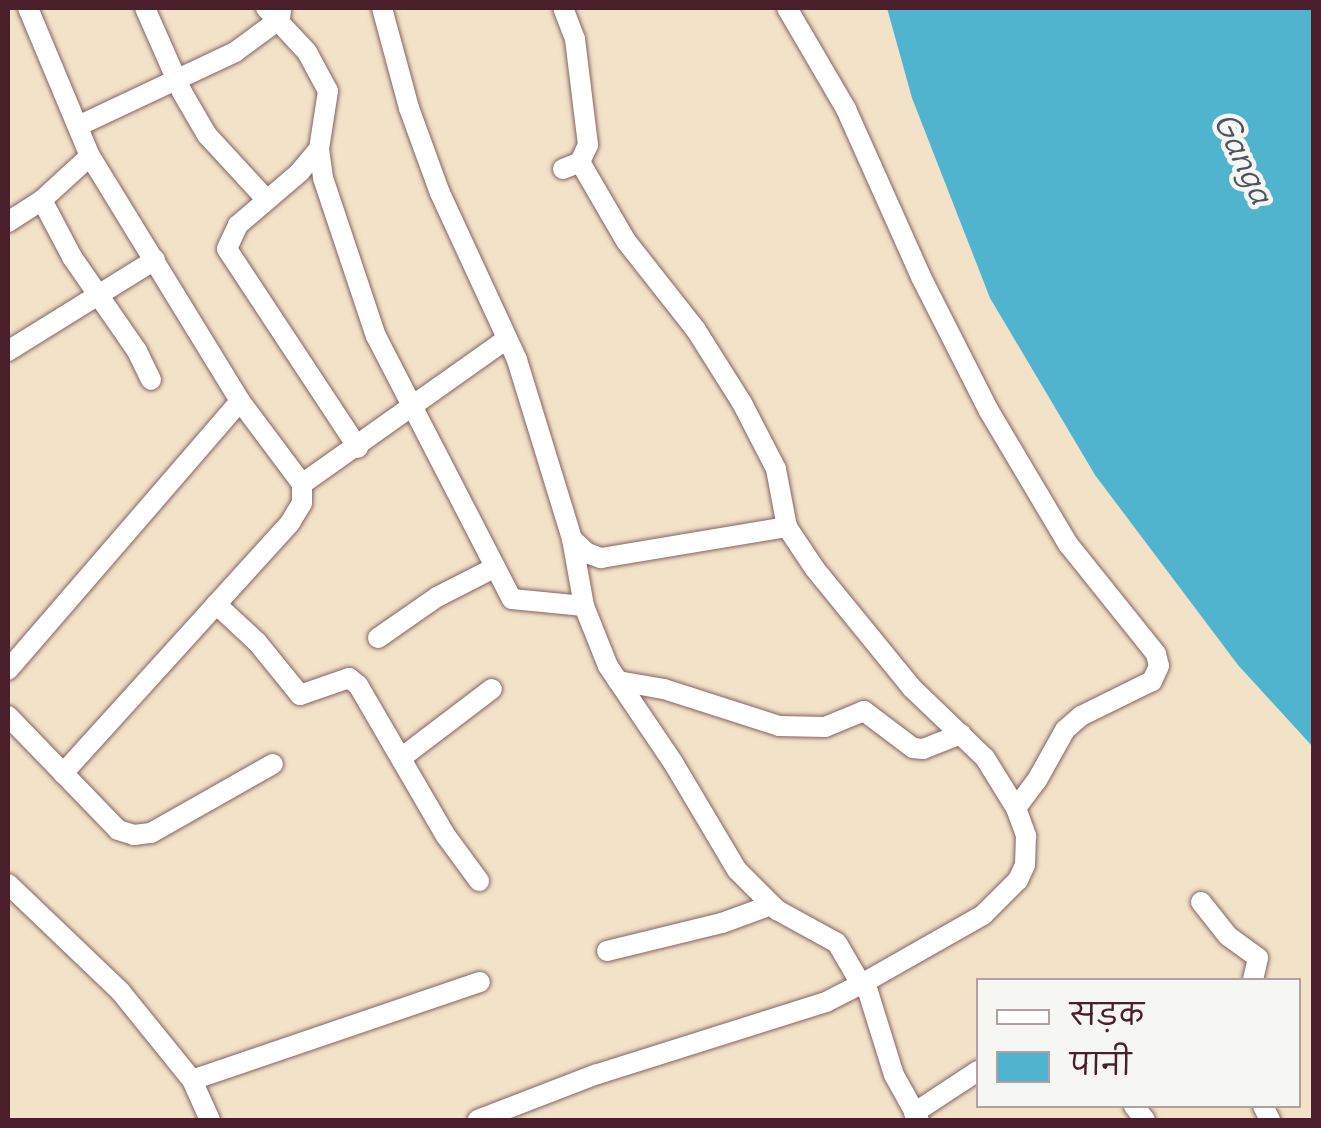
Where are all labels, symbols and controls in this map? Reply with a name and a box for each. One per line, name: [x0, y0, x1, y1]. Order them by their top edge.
water label: Ganga: [1205, 106, 1281, 210]
legend: [976, 978, 1301, 1108]
text: सड़क: [1070, 995, 1144, 1033]
text: पानी: [1070, 1045, 1131, 1083]

